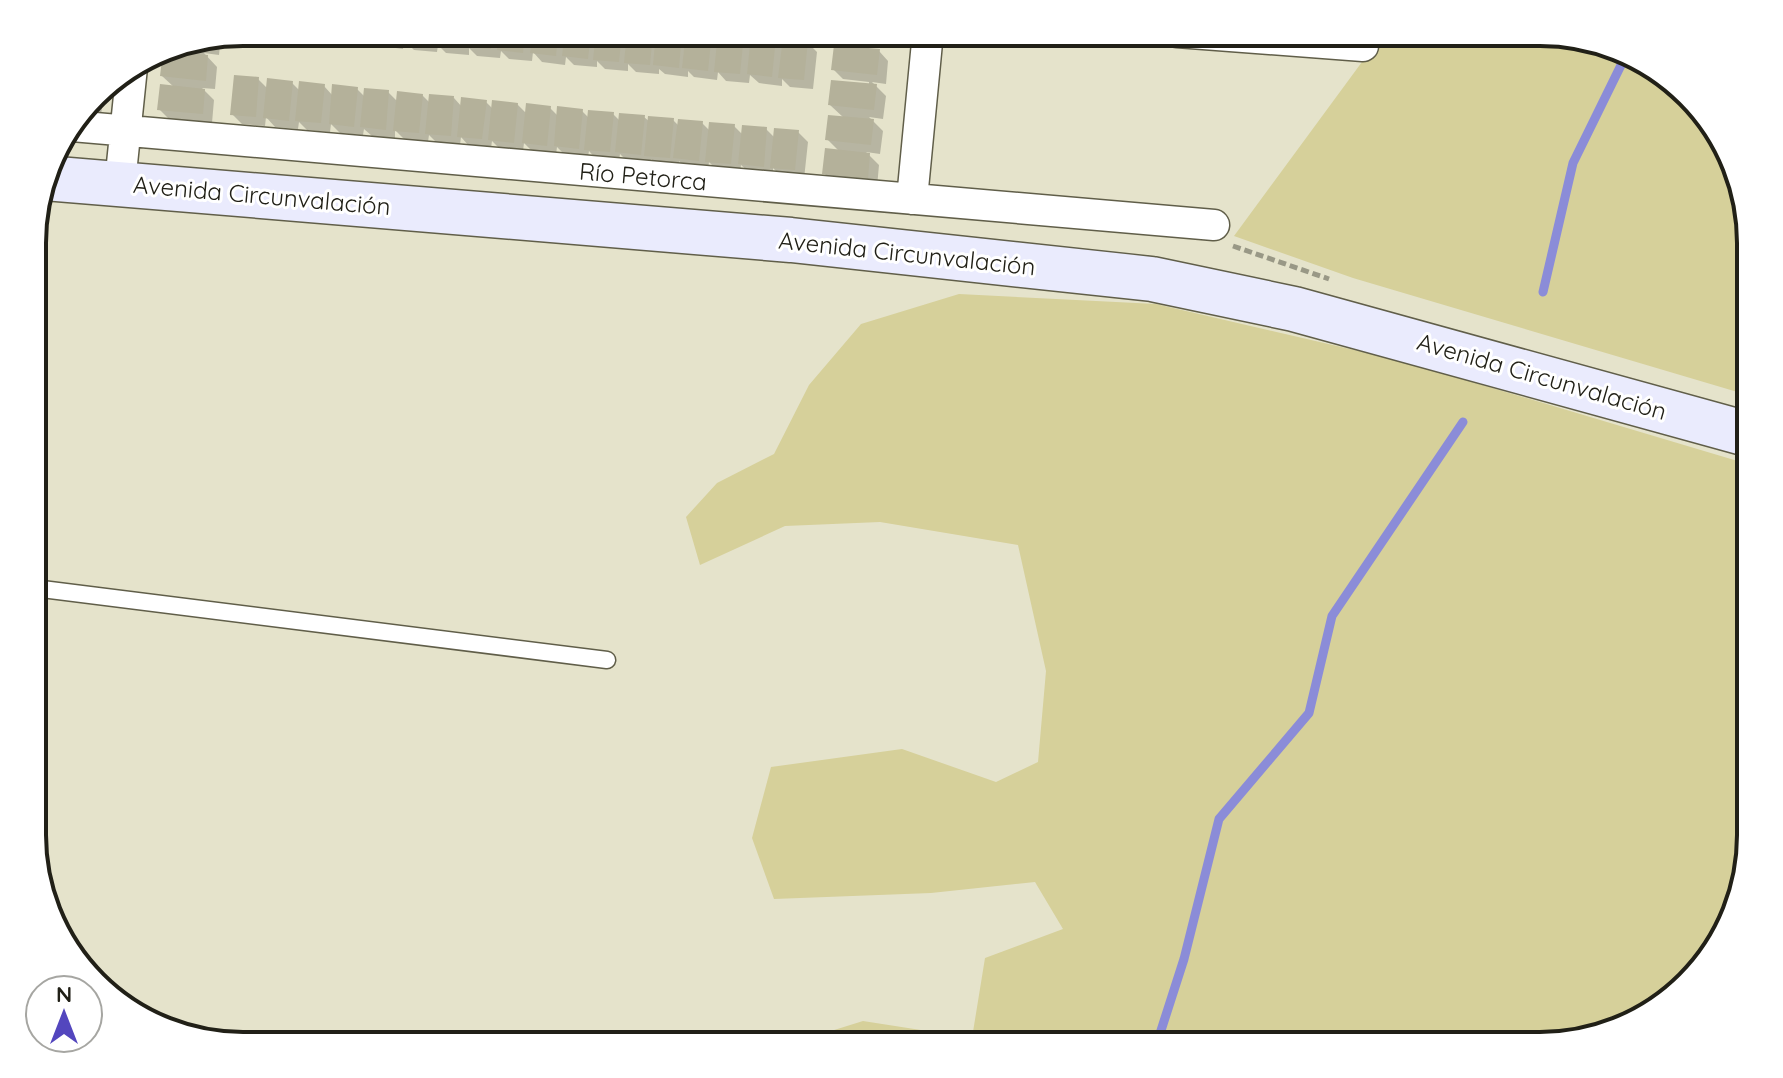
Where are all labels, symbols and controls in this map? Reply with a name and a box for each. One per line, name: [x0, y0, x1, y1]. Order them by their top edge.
street label: Río Petorca: [578, 155, 708, 197]
street label: Avenida Circunvalación: [132, 169, 392, 221]
street label: Avenida Circunvalación: [777, 225, 1037, 281]
street label: Avenida Circunvalación: [1414, 326, 1670, 426]
north arrow: [24, 974, 104, 1054]
text: N: [56, 980, 72, 1008]

